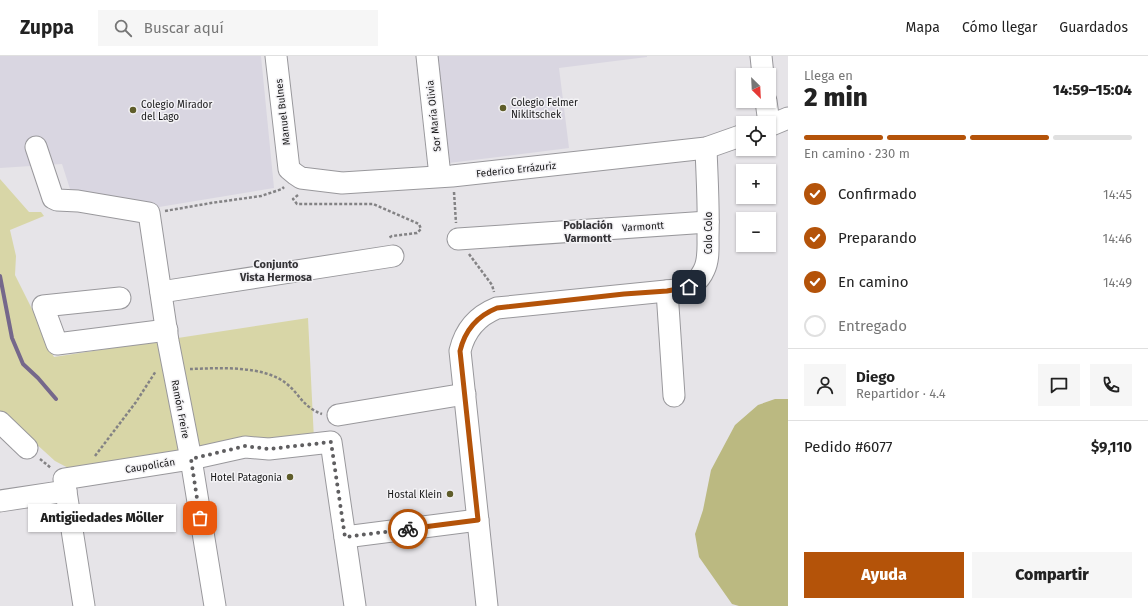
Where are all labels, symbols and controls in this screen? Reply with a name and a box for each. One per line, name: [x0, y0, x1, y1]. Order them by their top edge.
search box: [98, 10, 378, 46]
text: Zuppa: [20, 16, 74, 39]
icon: search: [112, 17, 134, 39]
text: Buscar aquí: [144, 19, 224, 37]
text: Mapa: [906, 19, 940, 36]
text: Cómo llegar: [962, 19, 1037, 36]
text: Guardados: [1059, 19, 1128, 36]
north arrow: [736, 68, 776, 108]
map controls: [736, 68, 776, 252]
text: Llega en: [804, 68, 853, 83]
street label: Manuel Bulnes: [273, 78, 293, 146]
street label: Sor María Olivia: [423, 80, 444, 152]
text: 14:59–15:04: [1053, 81, 1132, 99]
text: 2 min: [804, 82, 868, 113]
place label: Colegio Felmer Niklitschek: [511, 97, 578, 121]
place label: Colegio Mirador del Lago: [141, 99, 212, 123]
marker: Colegio Felmer Niklitschek: [498, 103, 508, 113]
marker: Colegio Mirador del Lago: [128, 105, 138, 115]
button: locate: [736, 116, 776, 156]
text: En camino · 230 m: [804, 146, 910, 161]
street label: Federico Errázuriz: [476, 160, 557, 180]
button: +: [736, 164, 776, 204]
icon: check: [804, 183, 826, 205]
text: Confirmado: [838, 185, 917, 203]
text: 14:45: [1103, 187, 1132, 202]
street label: Colo Colo: [703, 212, 715, 254]
button: −: [736, 212, 776, 252]
district label: Población Varmontt: [563, 219, 613, 245]
street label: Varmontt: [622, 220, 665, 234]
icon: check: [804, 227, 826, 249]
text: Preparando: [838, 229, 917, 247]
text: 14:46: [1103, 231, 1132, 246]
district label: Conjunto Vista Hermosa: [239, 258, 312, 284]
pin: [672, 270, 706, 304]
icon: check: [804, 271, 826, 293]
text: En camino: [838, 273, 908, 291]
text: 14:49: [1103, 275, 1132, 290]
icon: home: [678, 276, 700, 298]
text: Entregado: [838, 317, 907, 335]
button: person: [804, 364, 846, 406]
button: chat: [1038, 364, 1080, 406]
button: phone: [1090, 364, 1132, 406]
text: Diego: [856, 368, 895, 386]
street label: Ramón Freire: [168, 379, 192, 440]
text: Repartidor · 4.4: [856, 386, 946, 401]
text: Pedido #6077: [804, 438, 893, 456]
text: $9,110: [1091, 438, 1132, 456]
street label: Caupolicán: [124, 456, 176, 476]
place label: Hotel Patagonia: [210, 472, 282, 484]
marker: Hotel Patagonia: [285, 472, 295, 482]
place label: Hostal Klein: [387, 489, 442, 501]
marker: Hostal Klein: [445, 489, 455, 499]
pin: [183, 501, 217, 535]
callout: Antigüedades Möller: [28, 504, 176, 532]
icon: bag: [189, 507, 211, 529]
courier: [388, 509, 428, 549]
text: Antigüedades Möller: [40, 510, 164, 525]
icon: bike: [397, 518, 419, 540]
button: Ayuda: [804, 552, 964, 598]
button: Compartir: [972, 552, 1132, 598]

